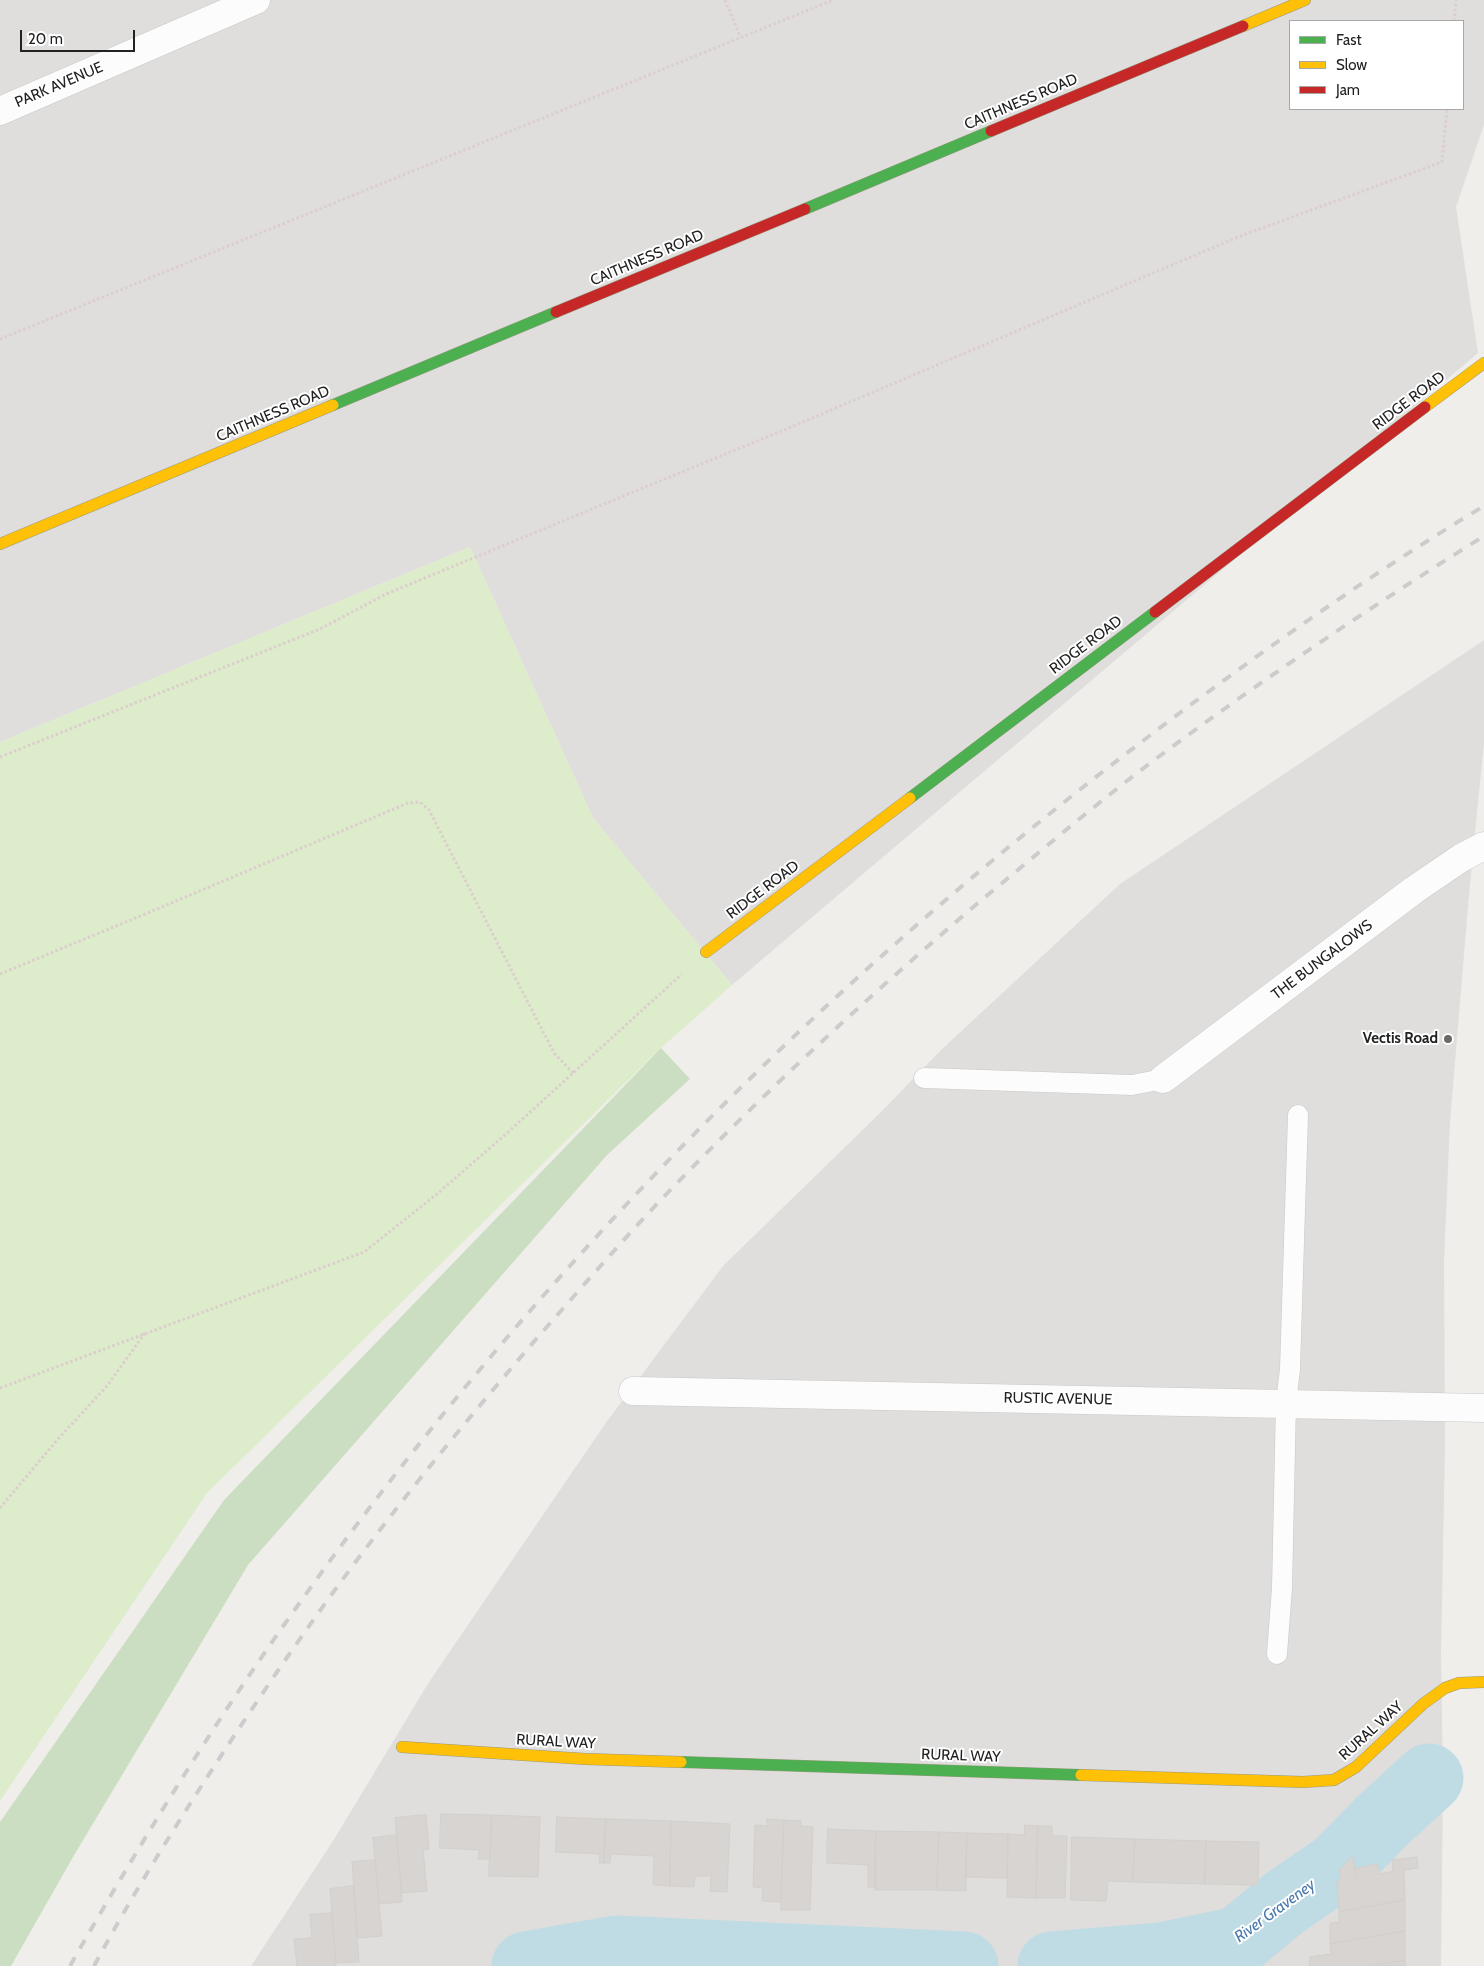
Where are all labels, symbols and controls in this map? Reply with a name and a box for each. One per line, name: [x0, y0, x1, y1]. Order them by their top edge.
scale bar: [22, 20, 138, 52]
legend: [1289, 20, 1464, 110]
text: 20 m: [28, 30, 63, 48]
text: Fast: [1336, 31, 1361, 49]
text: Slow: [1336, 56, 1367, 74]
street label: PARK AVENUE: [12, 58, 106, 112]
street label: CAITHNESS ROAD: [962, 70, 1080, 134]
text: Jam: [1336, 81, 1360, 99]
street label: CAITHNESS ROAD: [588, 226, 706, 290]
street label: RIDGE ROAD: [1369, 368, 1449, 434]
street label: CAITHNESS ROAD: [214, 382, 332, 446]
street label: RIDGE ROAD: [1046, 612, 1126, 678]
street label: RIDGE ROAD: [723, 857, 803, 923]
street label: THE BUNGALOWS: [1268, 916, 1376, 1004]
place label: Vectis Road: [1363, 1030, 1438, 1048]
marker: Vectis Road: [1442, 1033, 1454, 1045]
street label: RUSTIC AVENUE: [1003, 1389, 1113, 1409]
street label: RURAL WAY: [1335, 1698, 1407, 1764]
street label: RURAL WAY: [516, 1731, 596, 1753]
street label: RURAL WAY: [921, 1746, 1001, 1766]
water label: River Graveney: [1231, 1875, 1319, 1947]

